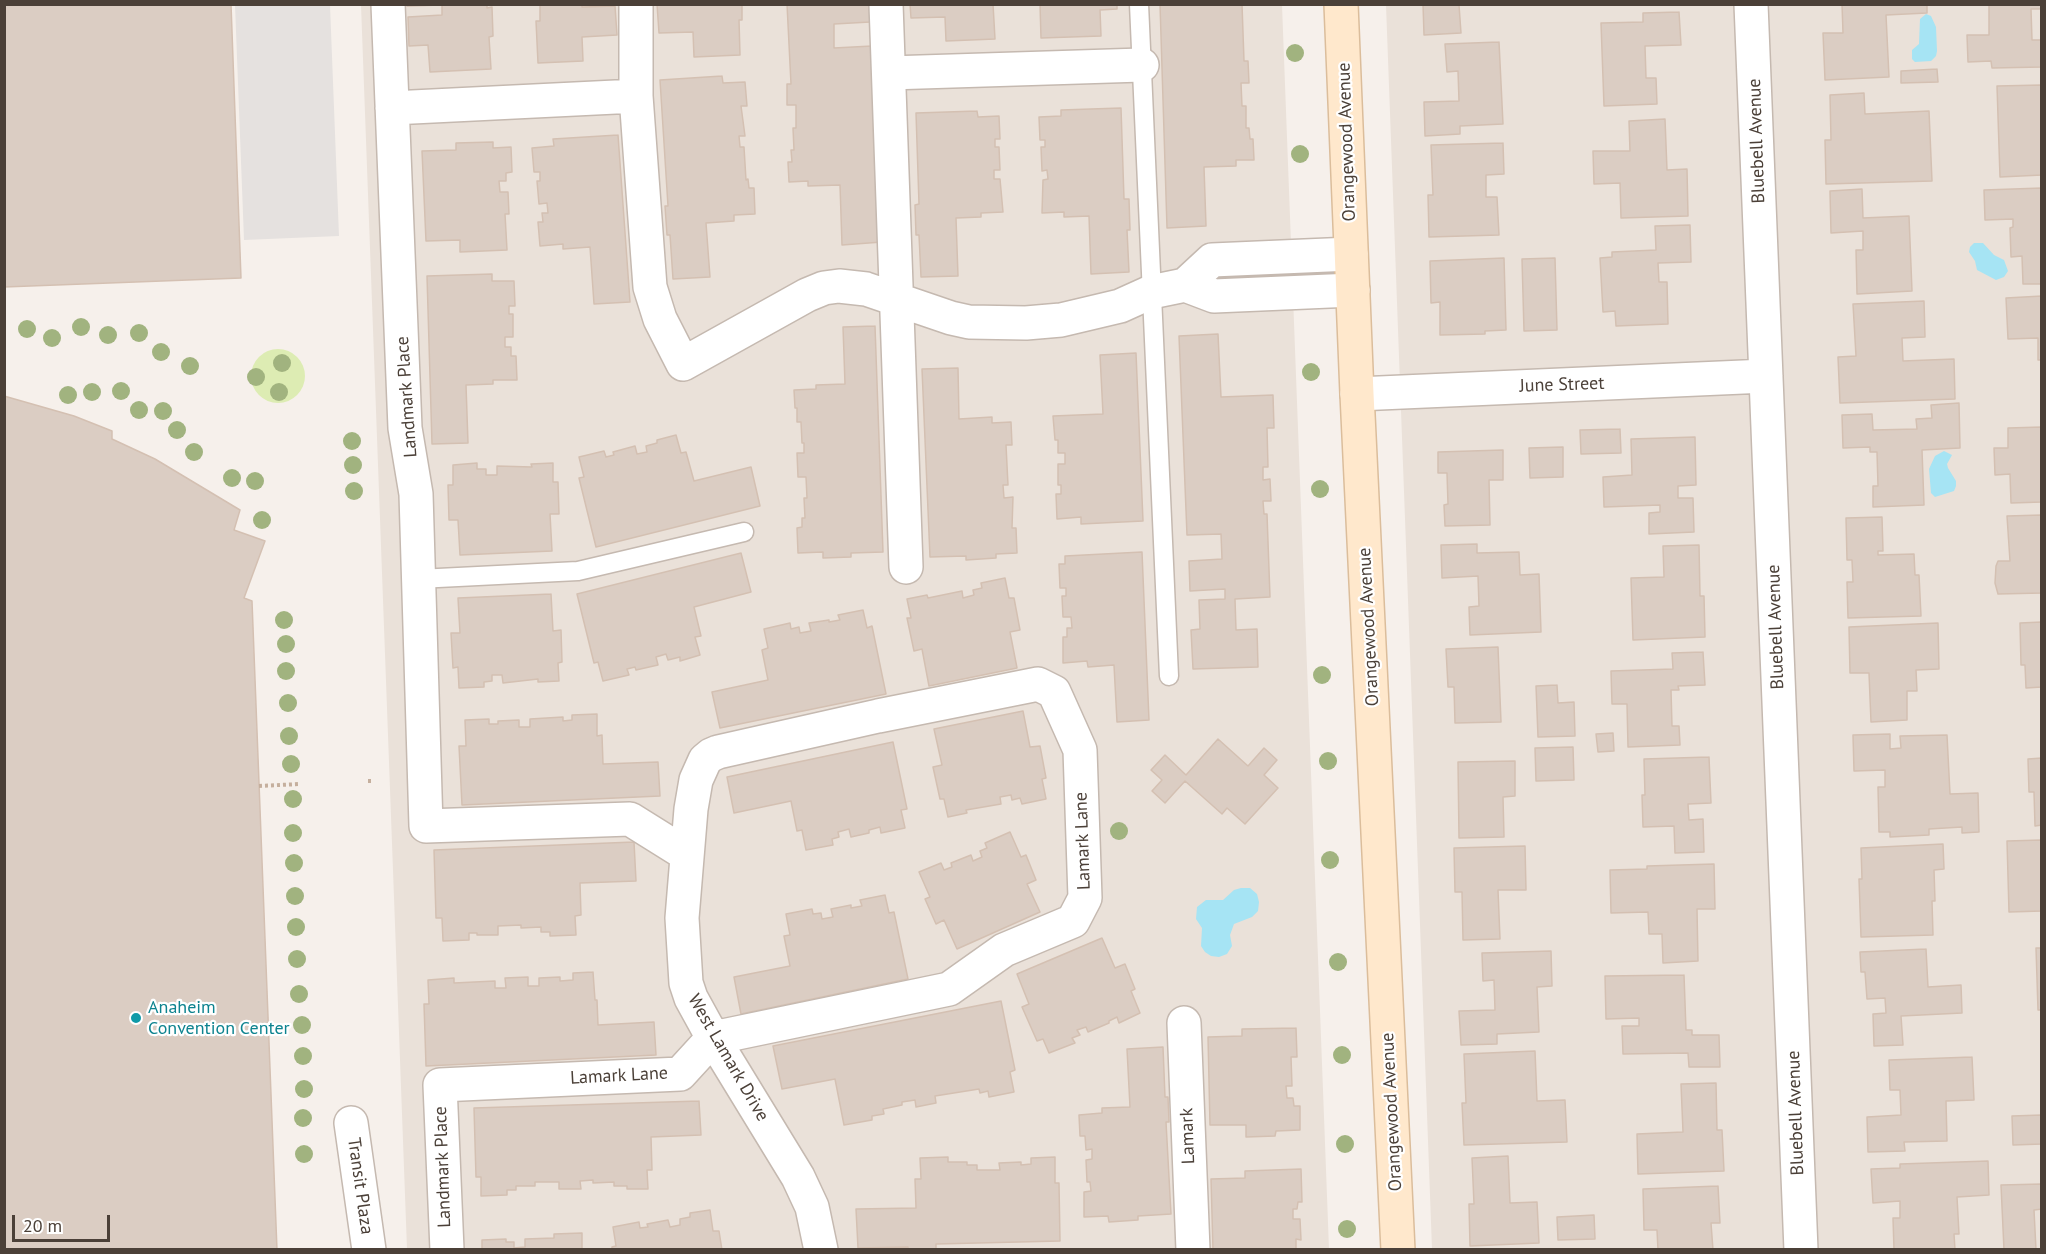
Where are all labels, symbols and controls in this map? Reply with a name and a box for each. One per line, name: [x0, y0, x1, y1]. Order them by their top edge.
street label: Orangewood Avenue: [1333, 62, 1361, 222]
street label: Bluebell Avenue: [1744, 78, 1770, 204]
street label: Landmark Place: [392, 336, 422, 458]
street label: June Street: [1519, 373, 1605, 397]
street label: Orangewood Avenue: [1354, 547, 1384, 707]
street label: Bluebell Avenue: [1763, 564, 1789, 690]
street label: Lamark Lane: [1070, 792, 1096, 890]
street label: West Lamark Drive: [683, 991, 773, 1125]
place label: Anaheim Convention Center: [148, 997, 290, 1040]
marker: Anaheim Convention Center: [129, 1011, 143, 1025]
street label: Orangewood Avenue: [1377, 1032, 1407, 1192]
street label: Bluebell Avenue: [1783, 1050, 1809, 1176]
street label: Lamark Lane: [570, 1063, 668, 1089]
street label: Landmark Place: [430, 1106, 456, 1228]
street label: Lamark: [1176, 1108, 1200, 1164]
street label: Transit Plaza: [343, 1136, 377, 1236]
scale bar: [15, 1203, 112, 1241]
text: 20 m: [23, 1214, 62, 1237]

